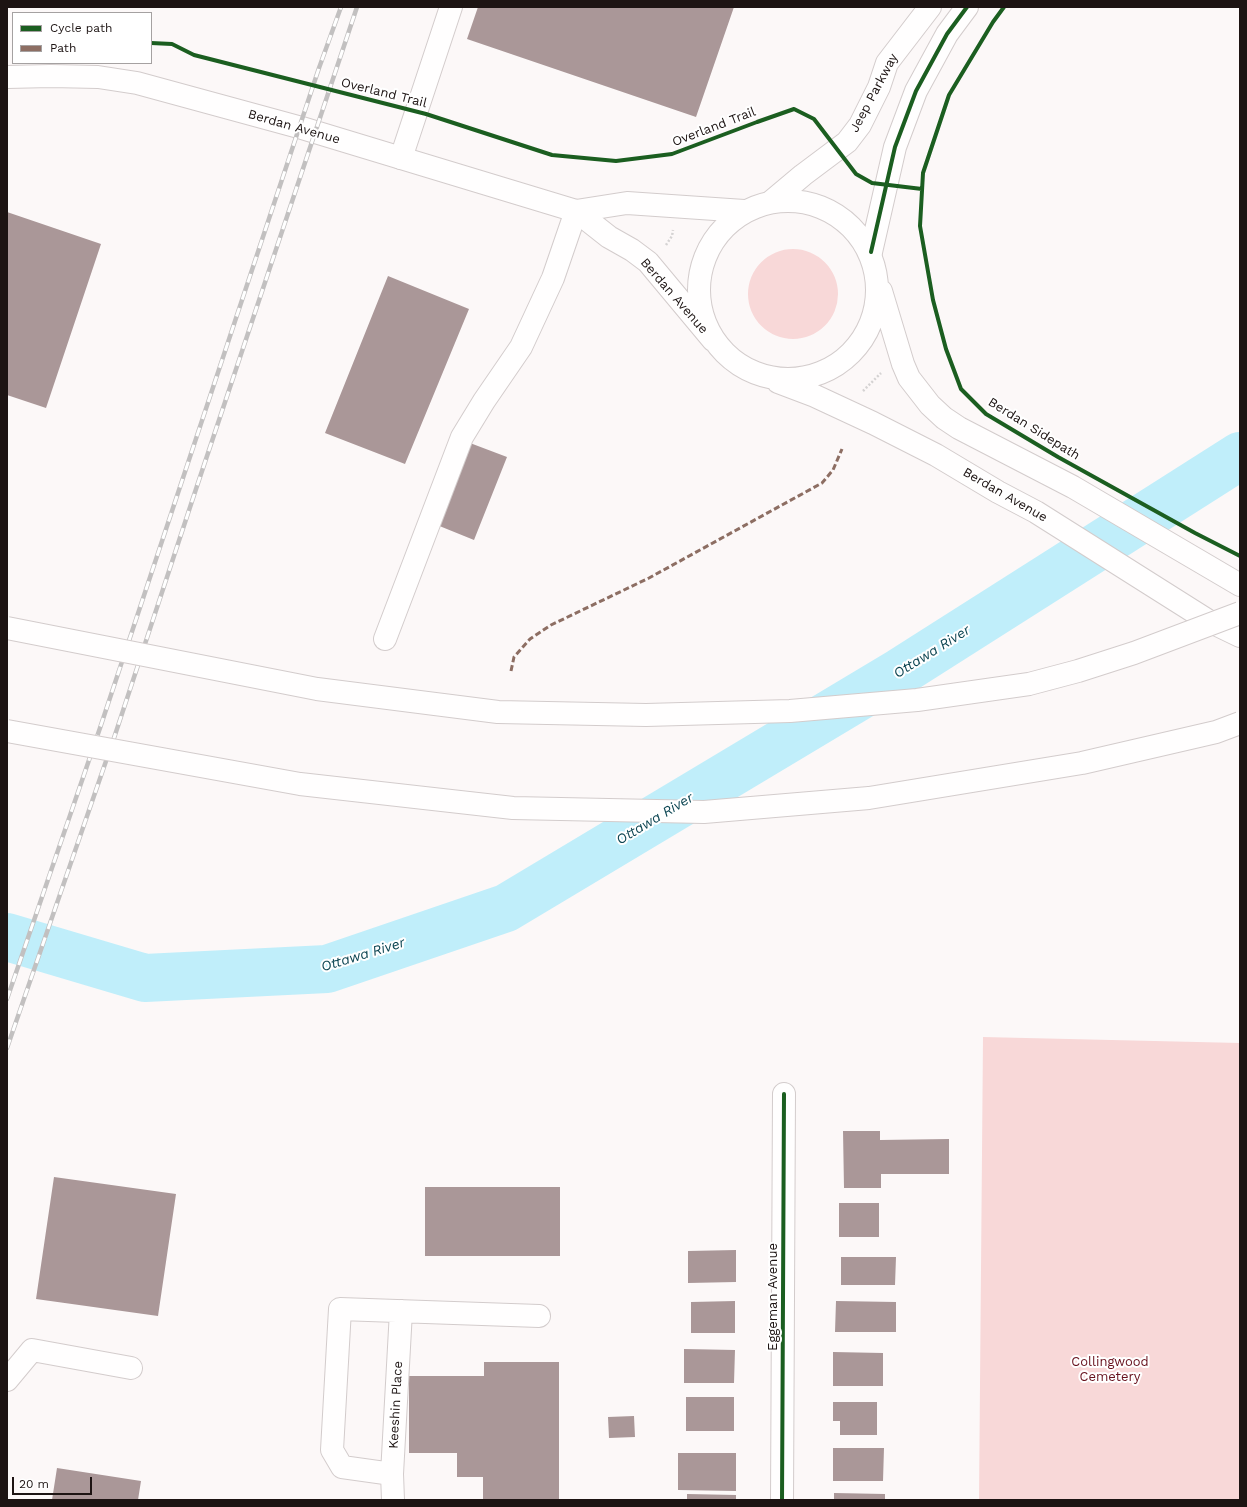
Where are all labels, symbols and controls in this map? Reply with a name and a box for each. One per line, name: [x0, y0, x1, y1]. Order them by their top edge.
legend: [12, 12, 152, 64]
text: Cycle path: [50, 21, 112, 35]
text: Path: [50, 41, 76, 55]
street label: Jeep Parkway: [847, 51, 901, 135]
street label: Overland Trail: [339, 75, 429, 111]
street label: Overland Trail: [670, 104, 758, 150]
street label: Berdan Avenue: [246, 106, 342, 148]
street label: Berdan Avenue: [637, 255, 711, 337]
street label: Berdan Sidepath: [985, 395, 1083, 463]
street label: Berdan Avenue: [960, 464, 1050, 526]
water label: Ottawa River: [891, 622, 973, 682]
water label: Ottawa River: [613, 789, 697, 849]
water label: Ottawa River: [319, 934, 407, 976]
street label: Eggeman Avenue: [765, 1243, 781, 1351]
park label: Collingwood Cemetery: [1071, 1354, 1149, 1385]
street label: Keeshin Place: [386, 1361, 406, 1449]
scale bar: [14, 1469, 94, 1495]
text: 20 m: [19, 1477, 49, 1491]

